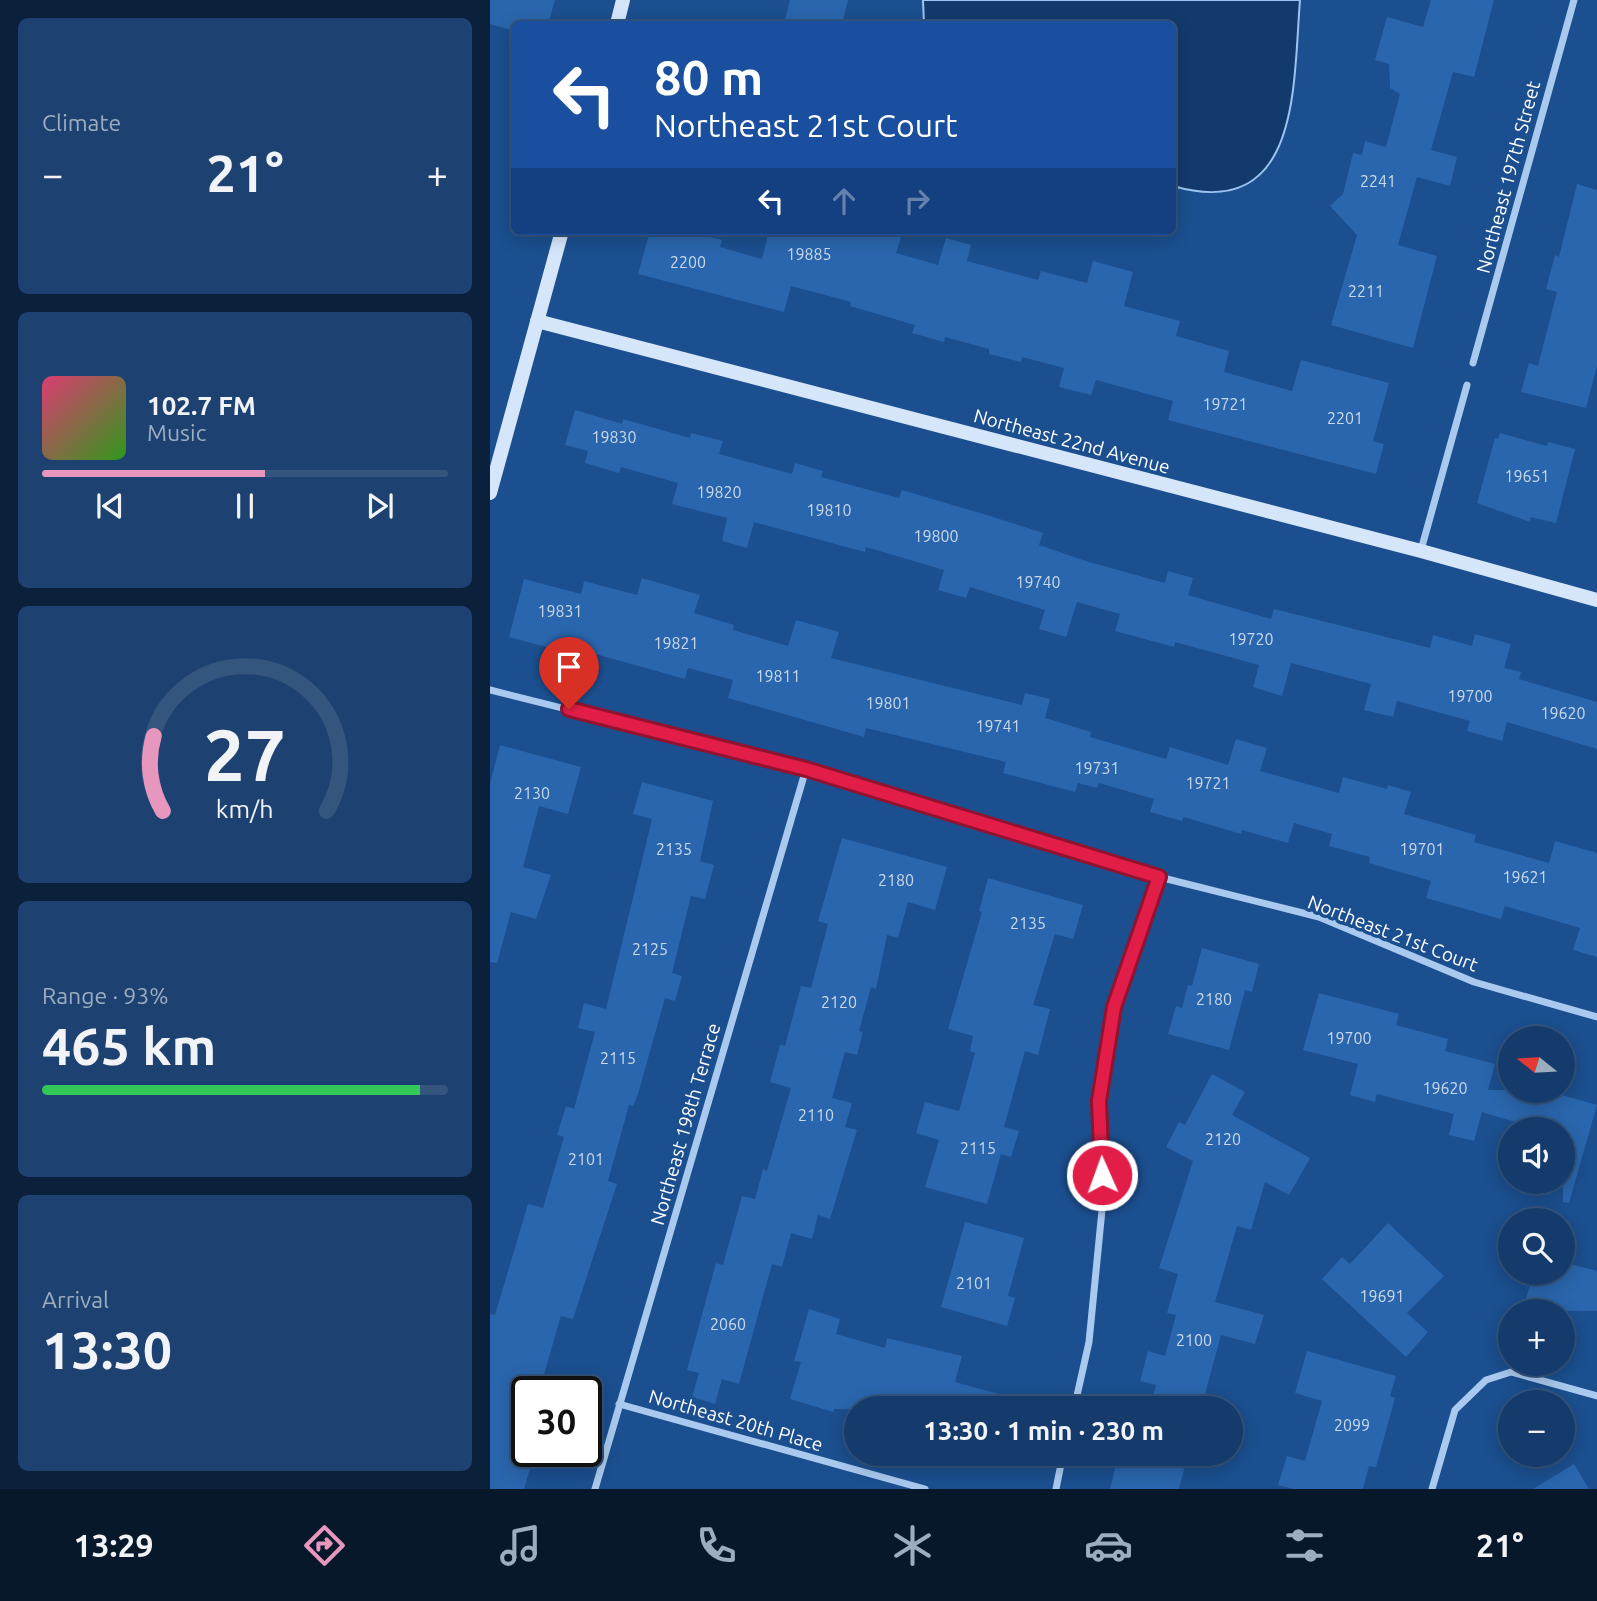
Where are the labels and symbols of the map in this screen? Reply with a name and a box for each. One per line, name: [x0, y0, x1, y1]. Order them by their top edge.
street label: Northeast 197th Street: [1472, 78, 1544, 276]
house number: 2241: [1360, 172, 1396, 190]
house number: 19885: [786, 245, 832, 263]
house number: 2200: [670, 253, 706, 271]
house number: 2211: [1348, 282, 1384, 300]
house number: 19721: [1202, 395, 1248, 413]
street label: Northeast 22nd Avenue: [971, 404, 1173, 478]
house number: 2201: [1327, 409, 1363, 427]
house number: 19830: [591, 428, 637, 446]
house number: 19651: [1504, 467, 1550, 485]
house number: 19820: [696, 483, 742, 501]
house number: 19810: [806, 501, 852, 519]
house number: 19800: [913, 527, 959, 545]
house number: 19740: [1015, 573, 1061, 591]
house number: 19831: [537, 602, 583, 620]
house number: 19720: [1228, 630, 1274, 648]
house number: 19821: [653, 634, 699, 652]
pin: [539, 637, 599, 709]
house number: 19811: [755, 667, 801, 685]
house number: 19700: [1447, 687, 1493, 705]
house number: 19801: [865, 694, 911, 712]
house number: 19620: [1540, 704, 1586, 722]
house number: 19741: [975, 717, 1021, 735]
house number: 19731: [1074, 759, 1120, 777]
house number: 19721: [1185, 774, 1231, 792]
house number: 2130: [514, 784, 550, 802]
house number: 2135: [656, 840, 692, 858]
house number: 19701: [1399, 840, 1445, 858]
house number: 19621: [1502, 868, 1548, 886]
house number: 2180: [878, 871, 914, 889]
street label: Northeast 21st Court: [1305, 890, 1482, 976]
house number: 2135: [1010, 914, 1046, 932]
house number: 2125: [632, 940, 668, 958]
house number: 2180: [1196, 990, 1232, 1008]
house number: 2120: [821, 993, 857, 1011]
street label: Northeast 198th Terrace: [646, 1021, 724, 1227]
north arrow: [1498, 1026, 1575, 1102]
house number: 19700: [1326, 1029, 1372, 1047]
house number: 2115: [600, 1049, 636, 1067]
house number: 19620: [1422, 1079, 1468, 1097]
house number: 2110: [798, 1106, 834, 1124]
house number: 2120: [1205, 1130, 1241, 1148]
position arrow: [1065, 1138, 1139, 1212]
house number: 2115: [960, 1139, 996, 1157]
house number: 2101: [568, 1150, 604, 1168]
house number: 2101: [956, 1274, 992, 1292]
house number: 19691: [1359, 1287, 1405, 1305]
house number: 2060: [710, 1315, 746, 1333]
house number: 2100: [1176, 1331, 1212, 1349]
speed limit sign: 30: [511, 1376, 602, 1467]
street label: Northeast 20th Place: [646, 1385, 826, 1455]
house number: 2099: [1334, 1416, 1370, 1434]

